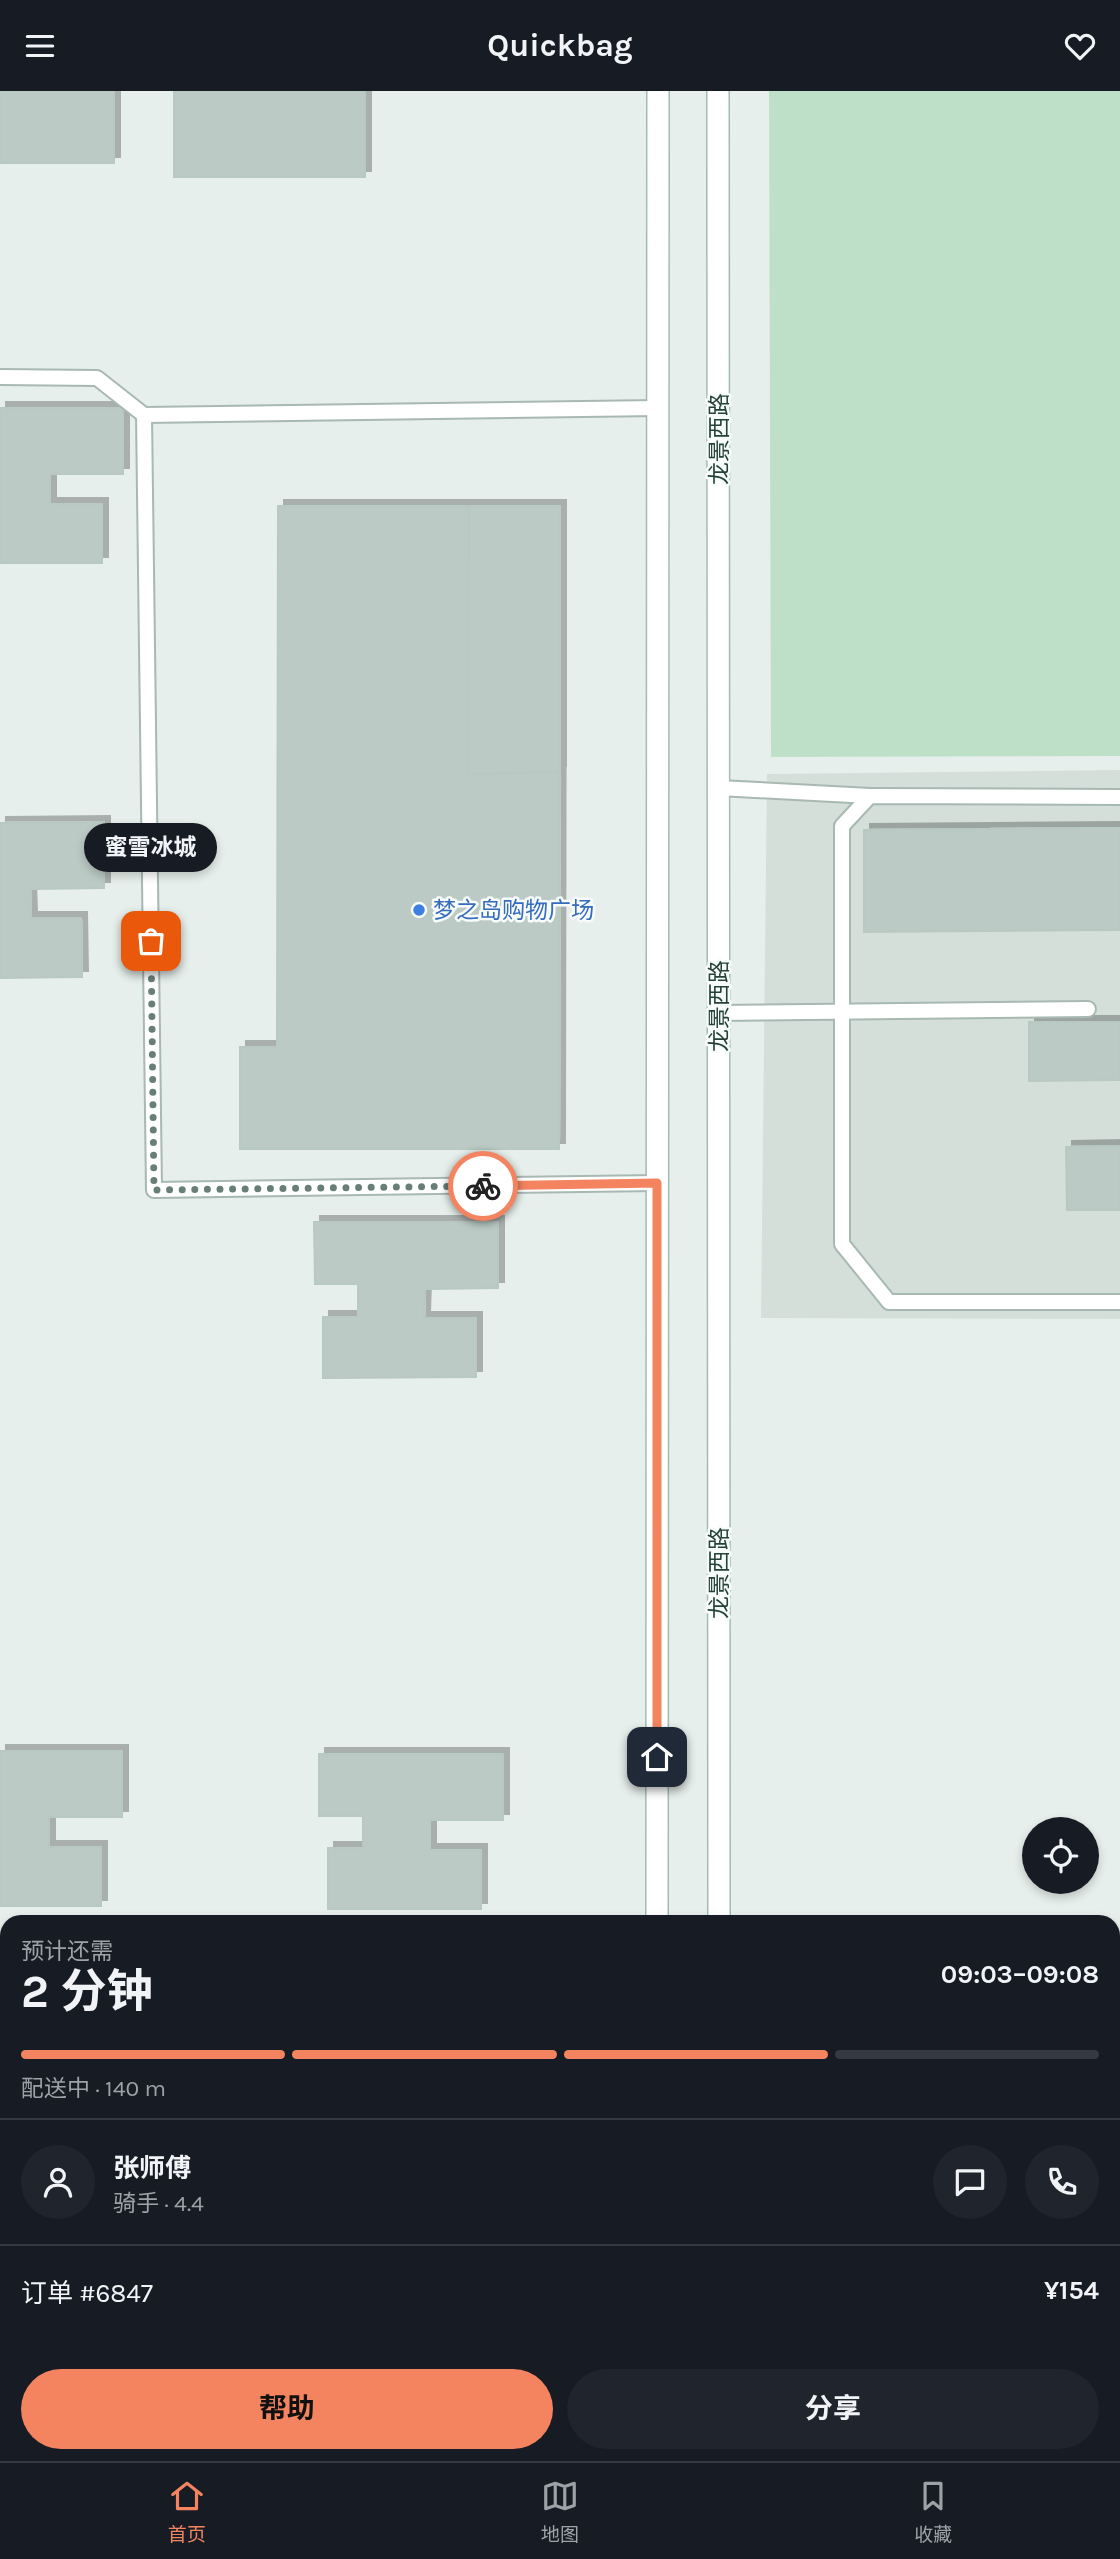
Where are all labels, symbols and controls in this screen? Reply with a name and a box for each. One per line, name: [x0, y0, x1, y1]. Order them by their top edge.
icon: menu: [21, 27, 59, 65]
text: Quickbag: [487, 27, 633, 64]
icon: heart: [1061, 27, 1099, 65]
street label: 龙景西路: [706, 393, 733, 485]
callout: 蜜雪冰城: [85, 822, 218, 871]
text: 蜜雪冰城: [105, 834, 197, 861]
place label: 梦之岛购物广场: [433, 897, 594, 924]
marker: 梦之岛购物广场: [411, 902, 427, 918]
pin: [121, 911, 181, 971]
icon: bag: [132, 922, 170, 960]
street label: 龙景西路: [706, 960, 733, 1052]
courier: [448, 1151, 518, 1221]
icon: bike: [464, 1167, 502, 1205]
street label: 龙景西路: [706, 1527, 733, 1619]
pin: [627, 1727, 687, 1787]
icon: home: [638, 1738, 676, 1776]
map controls: [1022, 1817, 1099, 1894]
button: locate: [1022, 1817, 1099, 1894]
text: 预计还需: [21, 1938, 113, 1965]
text: 09:03–09:08: [941, 1959, 1099, 1990]
text: 2 分钟: [21, 1965, 152, 2019]
text: 配送中 · 140 m: [21, 2075, 166, 2102]
button: person: [21, 2145, 95, 2219]
button: chat: [933, 2145, 1007, 2219]
button: phone: [1025, 2145, 1099, 2219]
text: 张师傅: [113, 2153, 191, 2184]
text: 骑手 · 4.4: [113, 2190, 204, 2217]
text: ¥154: [1044, 2275, 1099, 2306]
text: 订单 #6847: [21, 2278, 153, 2309]
button: 帮助: [21, 2369, 553, 2449]
button: 分享: [567, 2369, 1099, 2449]
tab: 首页: [168, 2477, 206, 2546]
tab: 地图: [541, 2477, 579, 2546]
tab: 收藏: [914, 2477, 952, 2546]

